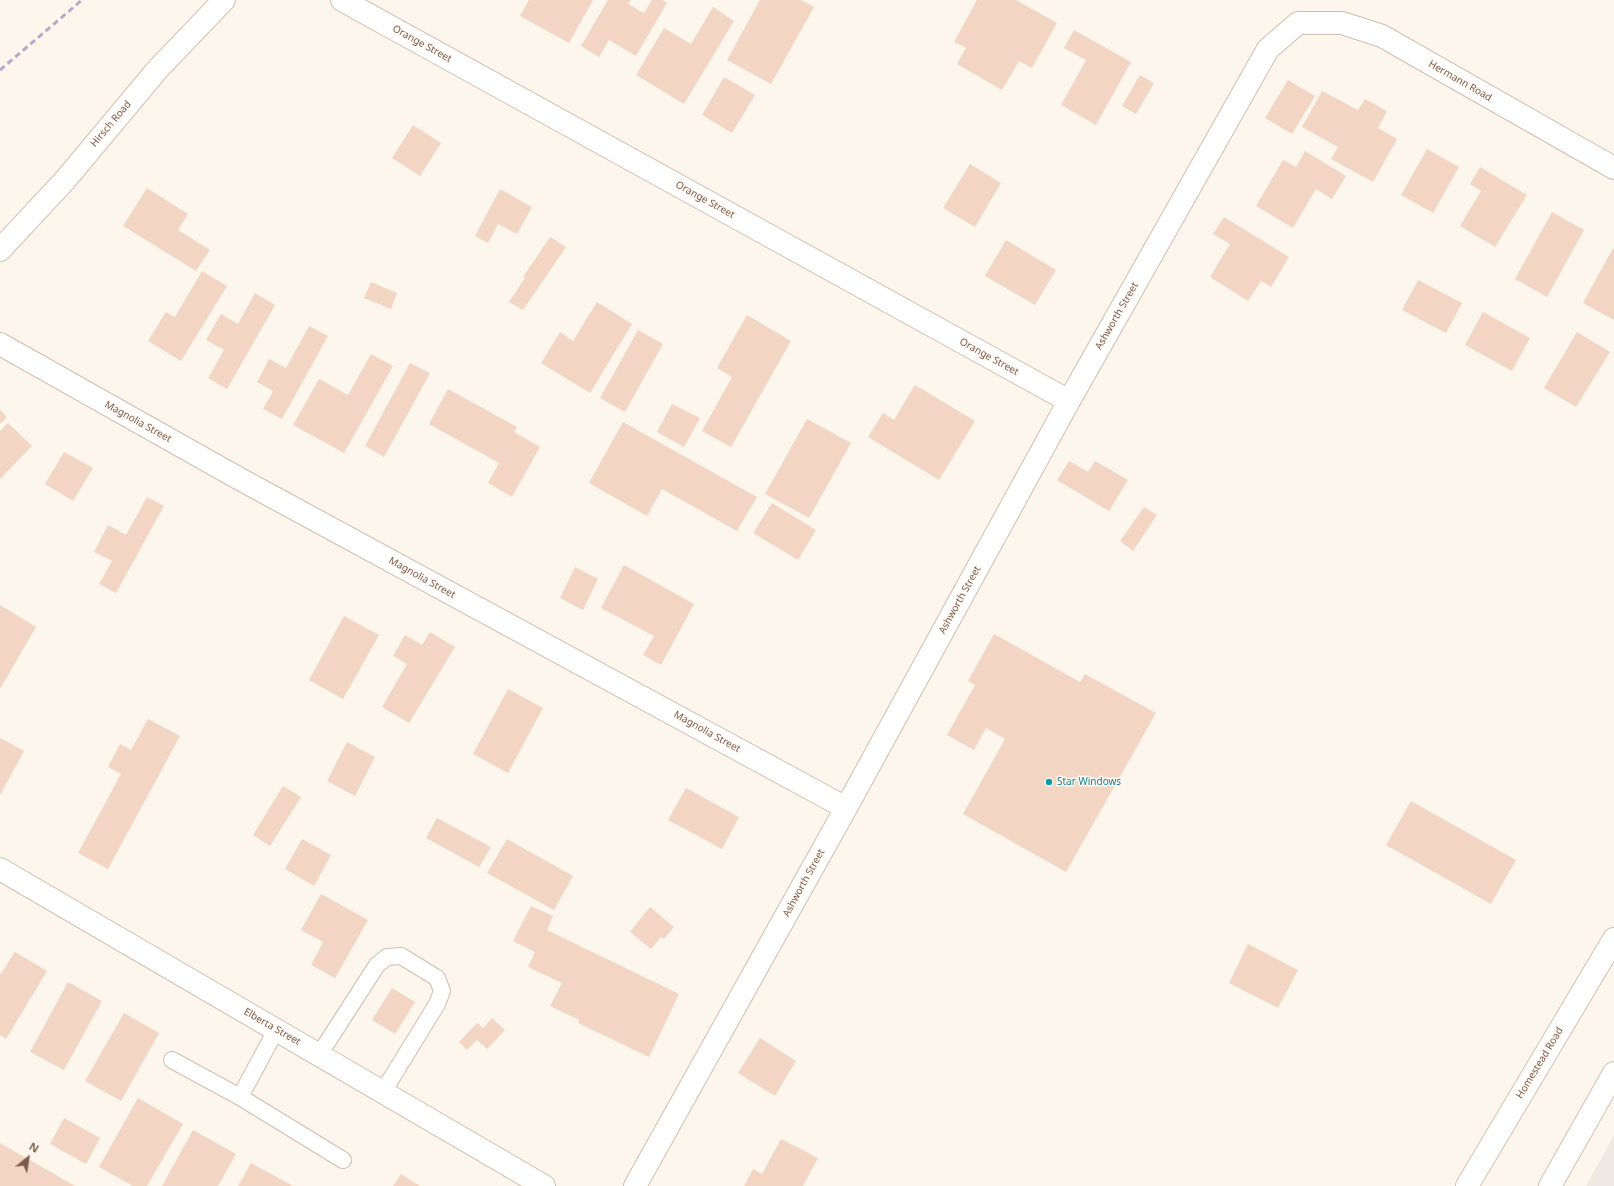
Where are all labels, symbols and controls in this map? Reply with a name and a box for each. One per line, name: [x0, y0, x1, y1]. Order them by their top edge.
street label: Orange Street: [390, 23, 454, 65]
street label: Hermann Road: [1426, 58, 1494, 104]
street label: Hirsch Road: [88, 98, 134, 150]
street label: Orange Street: [673, 179, 737, 221]
street label: Ashworth Street: [1093, 280, 1141, 352]
street label: Orange Street: [957, 336, 1021, 378]
street label: Magnolia Street: [103, 399, 173, 445]
street label: Magnolia Street: [387, 555, 457, 601]
street label: Ashworth Street: [936, 564, 984, 636]
street label: Magnolia Street: [672, 709, 742, 755]
place label: Star Windows: [1057, 776, 1121, 788]
marker: Star Windows: [1044, 777, 1054, 787]
street label: Ashworth Street: [780, 847, 828, 919]
street label: Elberta Street: [241, 1006, 303, 1048]
street label: Homestead Road: [1514, 1025, 1566, 1101]
north arrow: [8, 1138, 48, 1178]
text: N: [27, 1138, 42, 1156]

